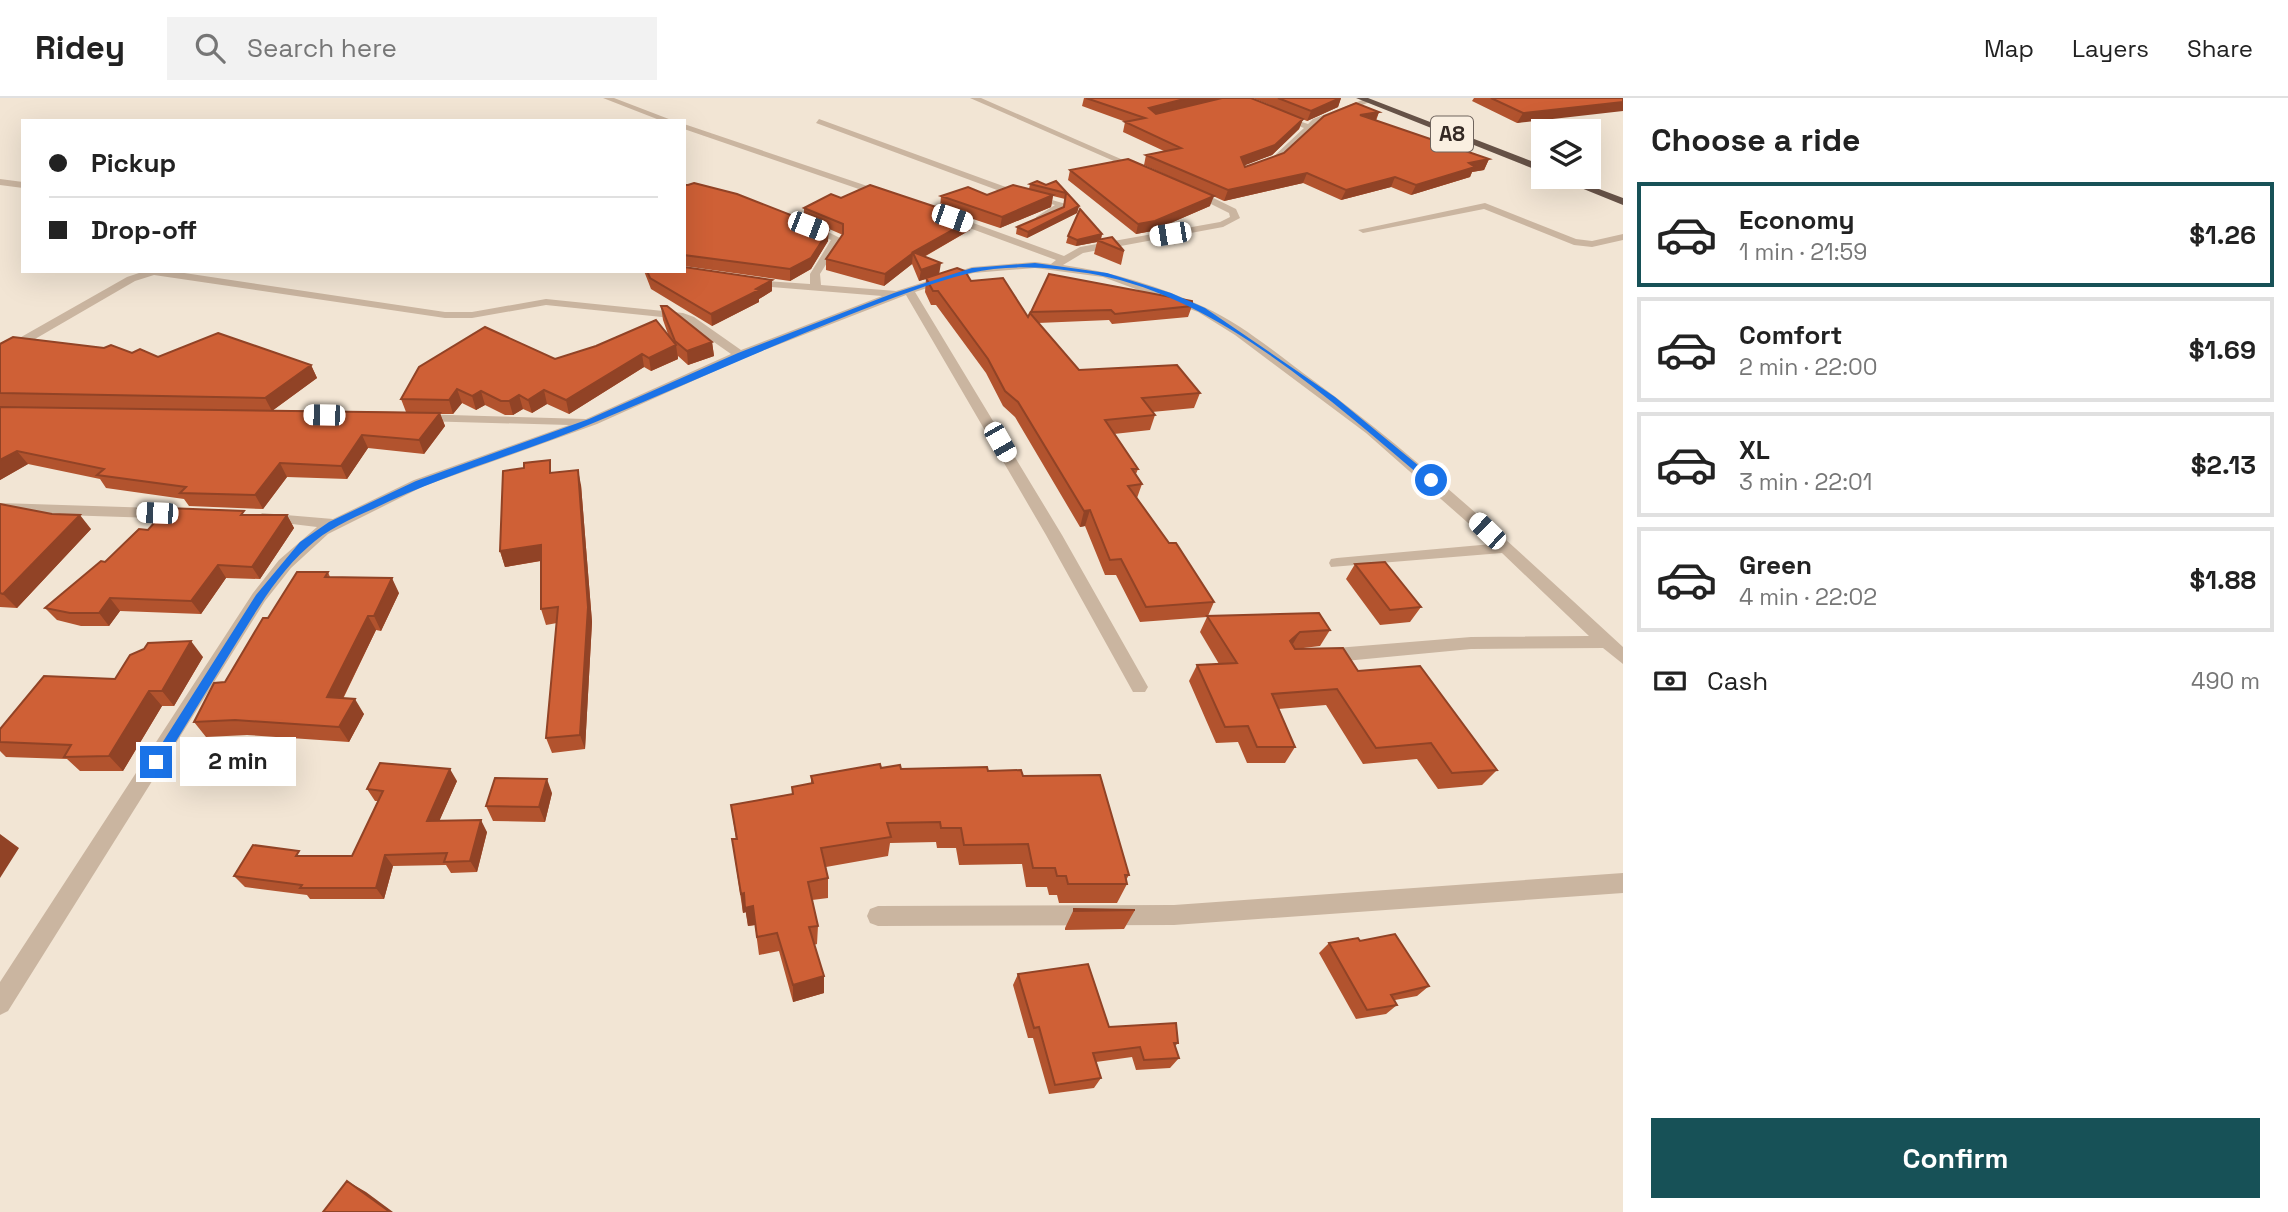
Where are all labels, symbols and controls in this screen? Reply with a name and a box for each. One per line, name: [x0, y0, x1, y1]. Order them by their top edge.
search box: [167, 17, 657, 80]
text: Ridey: [35, 27, 125, 69]
icon: search: [191, 29, 229, 67]
text: Search here: [247, 31, 397, 65]
text: Map: [1984, 33, 2034, 64]
text: Layers: [2072, 33, 2149, 64]
text: Share: [2187, 33, 2253, 64]
road number: A8: [1431, 117, 1473, 152]
map controls: [1531, 119, 1601, 189]
button: layers: [1531, 119, 1601, 189]
text: Choose a ride: [1651, 120, 1861, 160]
text: Pickup: [91, 146, 176, 180]
car: [929, 201, 976, 235]
icon: car: [1655, 203, 1718, 266]
text: Economy: [1739, 203, 1855, 237]
car: [785, 209, 832, 243]
text: Drop-off: [91, 213, 197, 247]
text: $1.26: [2189, 218, 2256, 252]
car: [1148, 220, 1193, 248]
text: 1 min · 21:59: [1739, 237, 1867, 267]
icon: car: [1655, 318, 1718, 381]
text: Comfort: [1739, 318, 1842, 352]
text: $1.69: [2189, 333, 2256, 367]
text: 2 min · 22:00: [1739, 352, 1877, 382]
car: [303, 404, 346, 426]
car: [981, 419, 1020, 465]
icon: car: [1655, 433, 1718, 496]
text: XL: [1739, 433, 1770, 467]
text: $2.13: [2191, 448, 2256, 482]
route start: [1415, 464, 1447, 496]
text: 3 min · 22:01: [1739, 467, 1872, 497]
car: [136, 502, 179, 524]
car: [1465, 509, 1510, 553]
icon: car: [1655, 548, 1718, 611]
text: Green: [1739, 548, 1812, 582]
text: $1.88: [2190, 563, 2256, 597]
text: 4 min · 22:02: [1739, 582, 1877, 612]
icon: cash: [1651, 662, 1689, 700]
text: Cash: [1707, 664, 1768, 698]
text: 490 m: [2191, 666, 2260, 696]
callout: 2 min: [180, 738, 296, 786]
route end: [140, 746, 172, 778]
text: 2 min: [208, 746, 268, 776]
button: Confirm: [1651, 1118, 2260, 1198]

